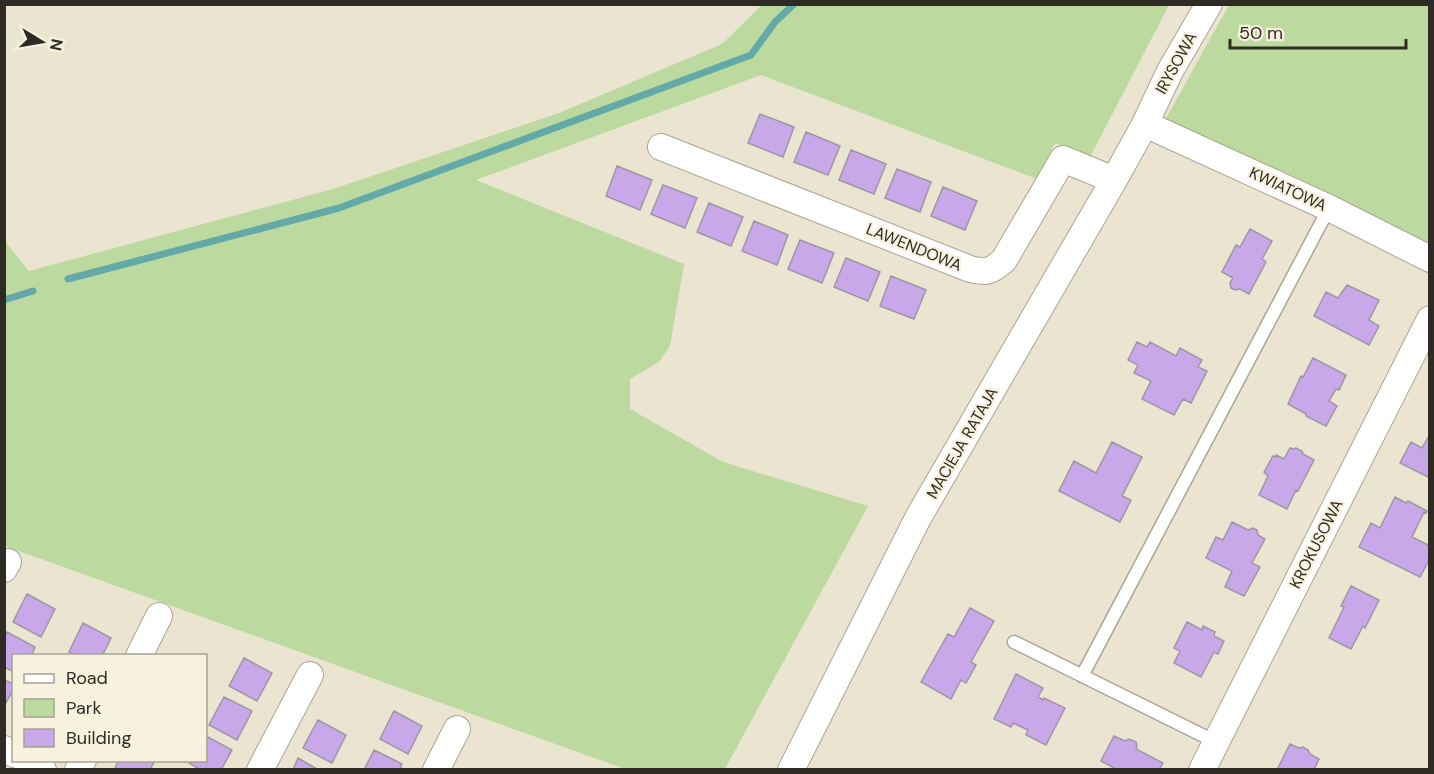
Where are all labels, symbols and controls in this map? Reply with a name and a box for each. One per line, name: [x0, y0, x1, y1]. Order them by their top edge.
north arrow: [12, 12, 72, 72]
scale bar: [1230, 12, 1406, 50]
text: 50 m: [1239, 21, 1283, 45]
street label: IRYSOWA: [1150, 28, 1202, 98]
text: N: [45, 37, 68, 52]
street label: KWIATOWA: [1246, 162, 1331, 216]
street label: LAWENDOWA: [863, 218, 965, 276]
street label: MACIEJA RATAJA: [922, 383, 1003, 503]
street label: KROKUSOWA: [1285, 496, 1348, 592]
legend: [12, 654, 207, 762]
text: Road: [66, 666, 108, 690]
text: Park: [66, 696, 102, 720]
text: Building: [66, 726, 131, 750]

